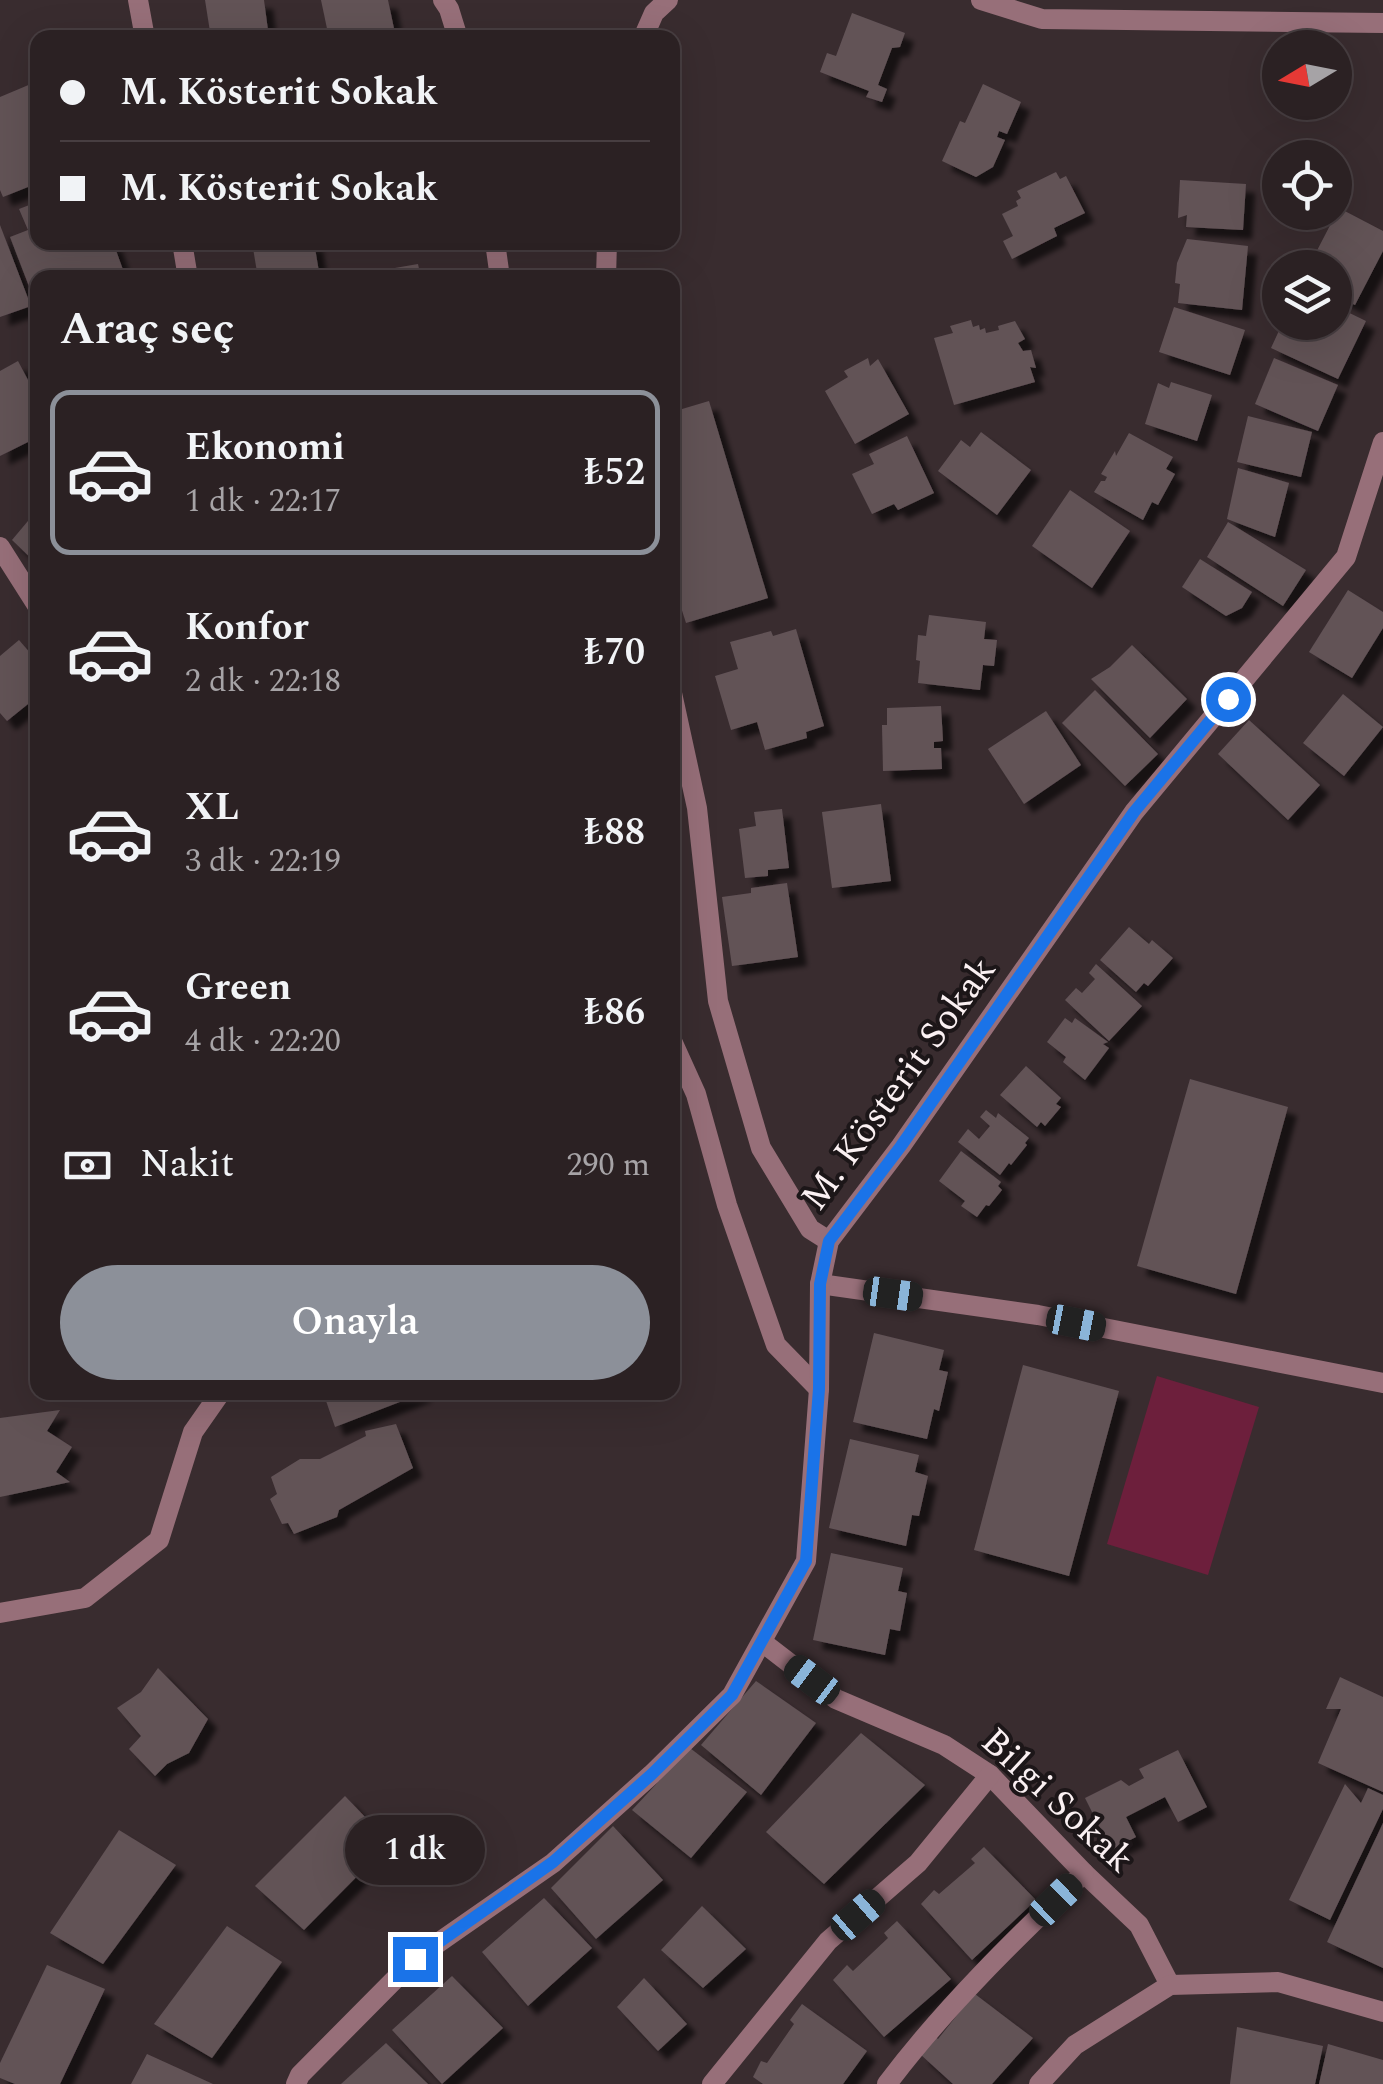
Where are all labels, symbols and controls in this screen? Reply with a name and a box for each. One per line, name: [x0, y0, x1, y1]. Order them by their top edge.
north arrow: [1262, 30, 1352, 120]
map controls: [1262, 30, 1352, 340]
text: M. Kösterit Sokak: [120, 64, 438, 122]
button: locate: [1262, 140, 1352, 230]
text: M. Kösterit Sokak: [120, 160, 438, 218]
button: layers: [1262, 250, 1352, 340]
text: Araç seç: [60, 295, 235, 364]
text: Ekonomi: [185, 419, 345, 477]
icon: car: [65, 428, 155, 518]
text: ₺52: [584, 444, 645, 502]
text: 1 dk · 22:17: [185, 477, 341, 526]
text: Konfor: [185, 599, 309, 657]
icon: car: [65, 608, 155, 698]
text: ₺70: [584, 624, 645, 682]
text: 2 dk · 22:18: [185, 657, 341, 706]
route start: [1206, 677, 1251, 722]
text: XL: [185, 779, 239, 837]
icon: car: [65, 788, 155, 878]
text: ₺88: [584, 804, 645, 862]
text: 3 dk · 22:19: [185, 837, 341, 886]
street label: M. Kösterit Sokak: [787, 945, 1011, 1223]
text: Green: [185, 959, 292, 1017]
icon: car: [65, 968, 155, 1058]
text: ₺86: [584, 984, 645, 1042]
text: 4 dk · 22:20: [185, 1017, 341, 1066]
text: Nakit: [140, 1136, 234, 1194]
icon: cash: [60, 1138, 115, 1193]
text: 290 m: [566, 1141, 650, 1190]
button: Onayla: [60, 1265, 650, 1380]
car: [861, 1275, 925, 1313]
car: [1044, 1303, 1108, 1343]
car: [779, 1650, 845, 1710]
street label: Bilgi Sokak: [967, 1714, 1147, 1888]
callout: 1 dk: [345, 1814, 485, 1884]
text: 1 dk: [384, 1825, 446, 1874]
car: [1024, 1868, 1088, 1932]
car: [826, 1884, 890, 1946]
route end: [393, 1937, 438, 1982]

